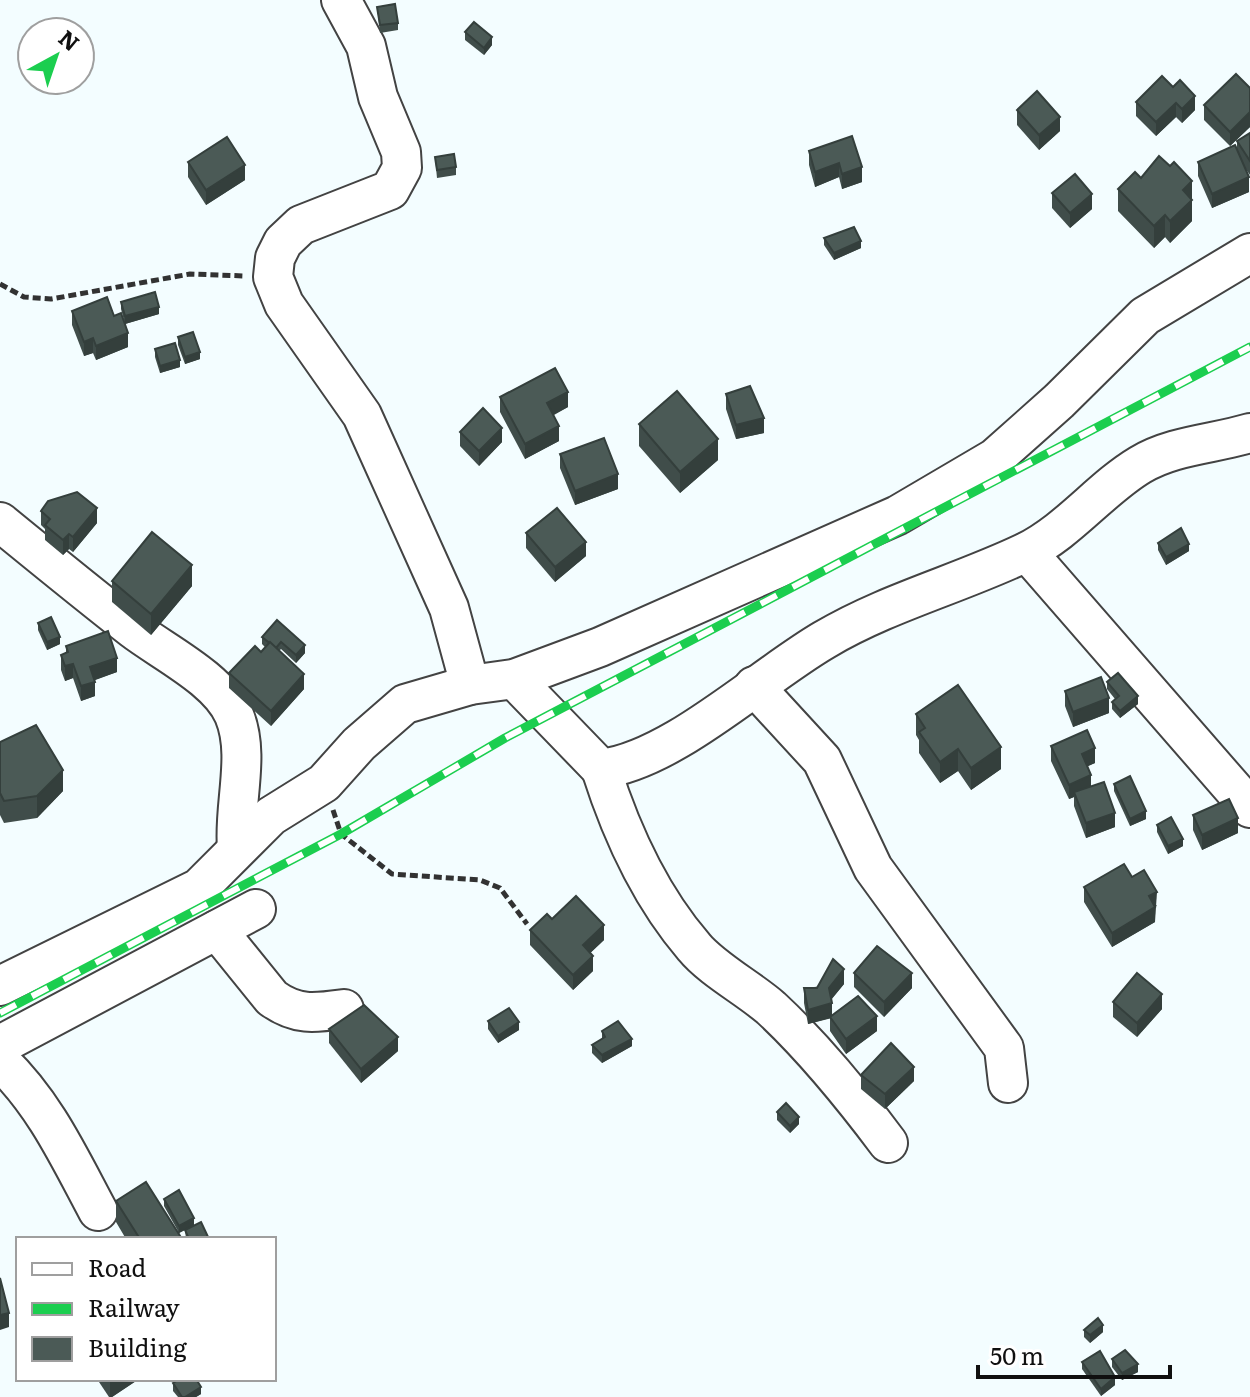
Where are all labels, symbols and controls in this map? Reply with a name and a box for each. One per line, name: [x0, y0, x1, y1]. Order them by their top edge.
north arrow: [16, 16, 96, 96]
text: N: [52, 21, 87, 58]
legend: [16, 1237, 276, 1381]
text: Road: [88, 1249, 147, 1284]
text: Railway: [88, 1289, 180, 1324]
text: Building: [88, 1329, 187, 1364]
scale bar: [978, 1329, 1170, 1379]
text: 50 m: [990, 1337, 1044, 1372]

